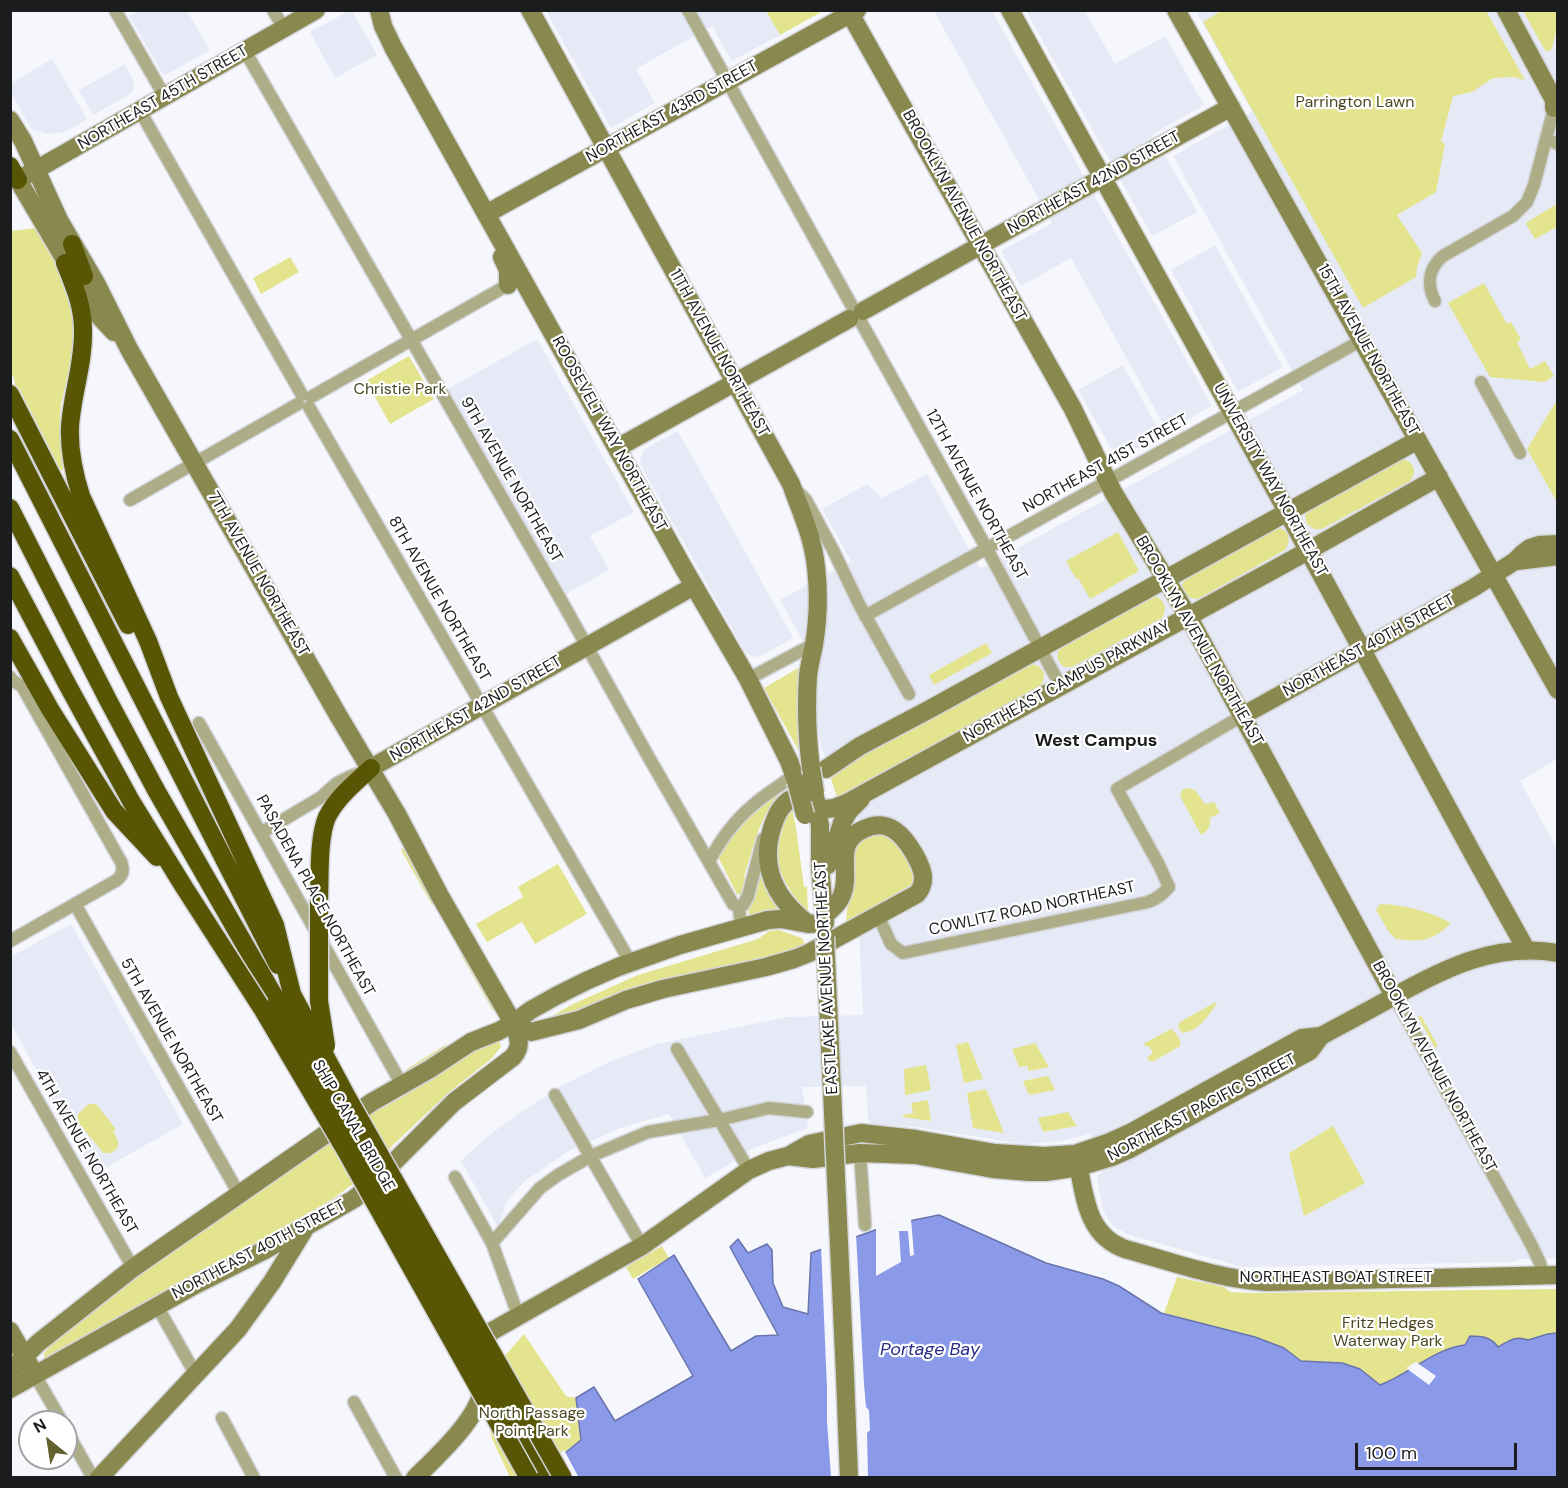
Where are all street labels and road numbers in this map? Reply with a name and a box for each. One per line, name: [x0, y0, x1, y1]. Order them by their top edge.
street label: NORTHEAST 45TH STREET: [75, 42, 251, 154]
street label: NORTHEAST 43RD STREET: [583, 57, 761, 167]
street label: BROOKLYN AVENUE NORTHEAST: [898, 107, 1030, 325]
street label: NORTHEAST 42ND STREET: [1004, 127, 1184, 239]
street label: 15TH AVENUE NORTHEAST: [1313, 261, 1423, 439]
street label: 11TH AVENUE NORTHEAST: [665, 266, 773, 440]
street label: ROOSEVELT WAY NORTHEAST: [547, 333, 671, 535]
street label: UNIVERSITY WAY NORTHEAST: [1209, 380, 1331, 580]
street label: 9TH AVENUE NORTHEAST: [456, 394, 566, 566]
street label: 12TH AVENUE NORTHEAST: [921, 406, 1031, 584]
street label: NORTHEAST 41ST STREET: [1020, 410, 1192, 518]
street label: 7TH AVENUE NORTHEAST: [203, 488, 313, 660]
street label: 8TH AVENUE NORTHEAST: [384, 513, 494, 685]
street label: BROOKLYN AVENUE NORTHEAST: [1131, 533, 1267, 749]
street label: NORTHEAST 40TH STREET: [1280, 591, 1458, 701]
street label: NORTHEAST CAMPUS PARKWAY: [960, 617, 1174, 747]
street label: NORTHEAST 42ND STREET: [387, 652, 565, 766]
street label: PASADENA PLACE NORTHEAST: [252, 792, 378, 1000]
street label: EASTLAKE AVENUE NORTHEAST: [811, 861, 843, 1095]
street label: COWLITZ ROAD NORTHEAST: [927, 878, 1137, 940]
street label: 5TH AVENUE NORTHEAST: [116, 955, 226, 1127]
street label: BROOKLYN AVENUE NORTHEAST: [1368, 958, 1500, 1176]
street label: NORTHEAST PACIFIC STREET: [1105, 1050, 1299, 1166]
street label: SHIP CANAL BRIDGE: [308, 1057, 398, 1195]
street label: 4TH AVENUE NORTHEAST: [31, 1066, 141, 1238]
street label: NORTHEAST 40TH STREET: [169, 1196, 349, 1304]
street label: NORTHEAST BOAT STREET: [1239, 1268, 1433, 1288]

